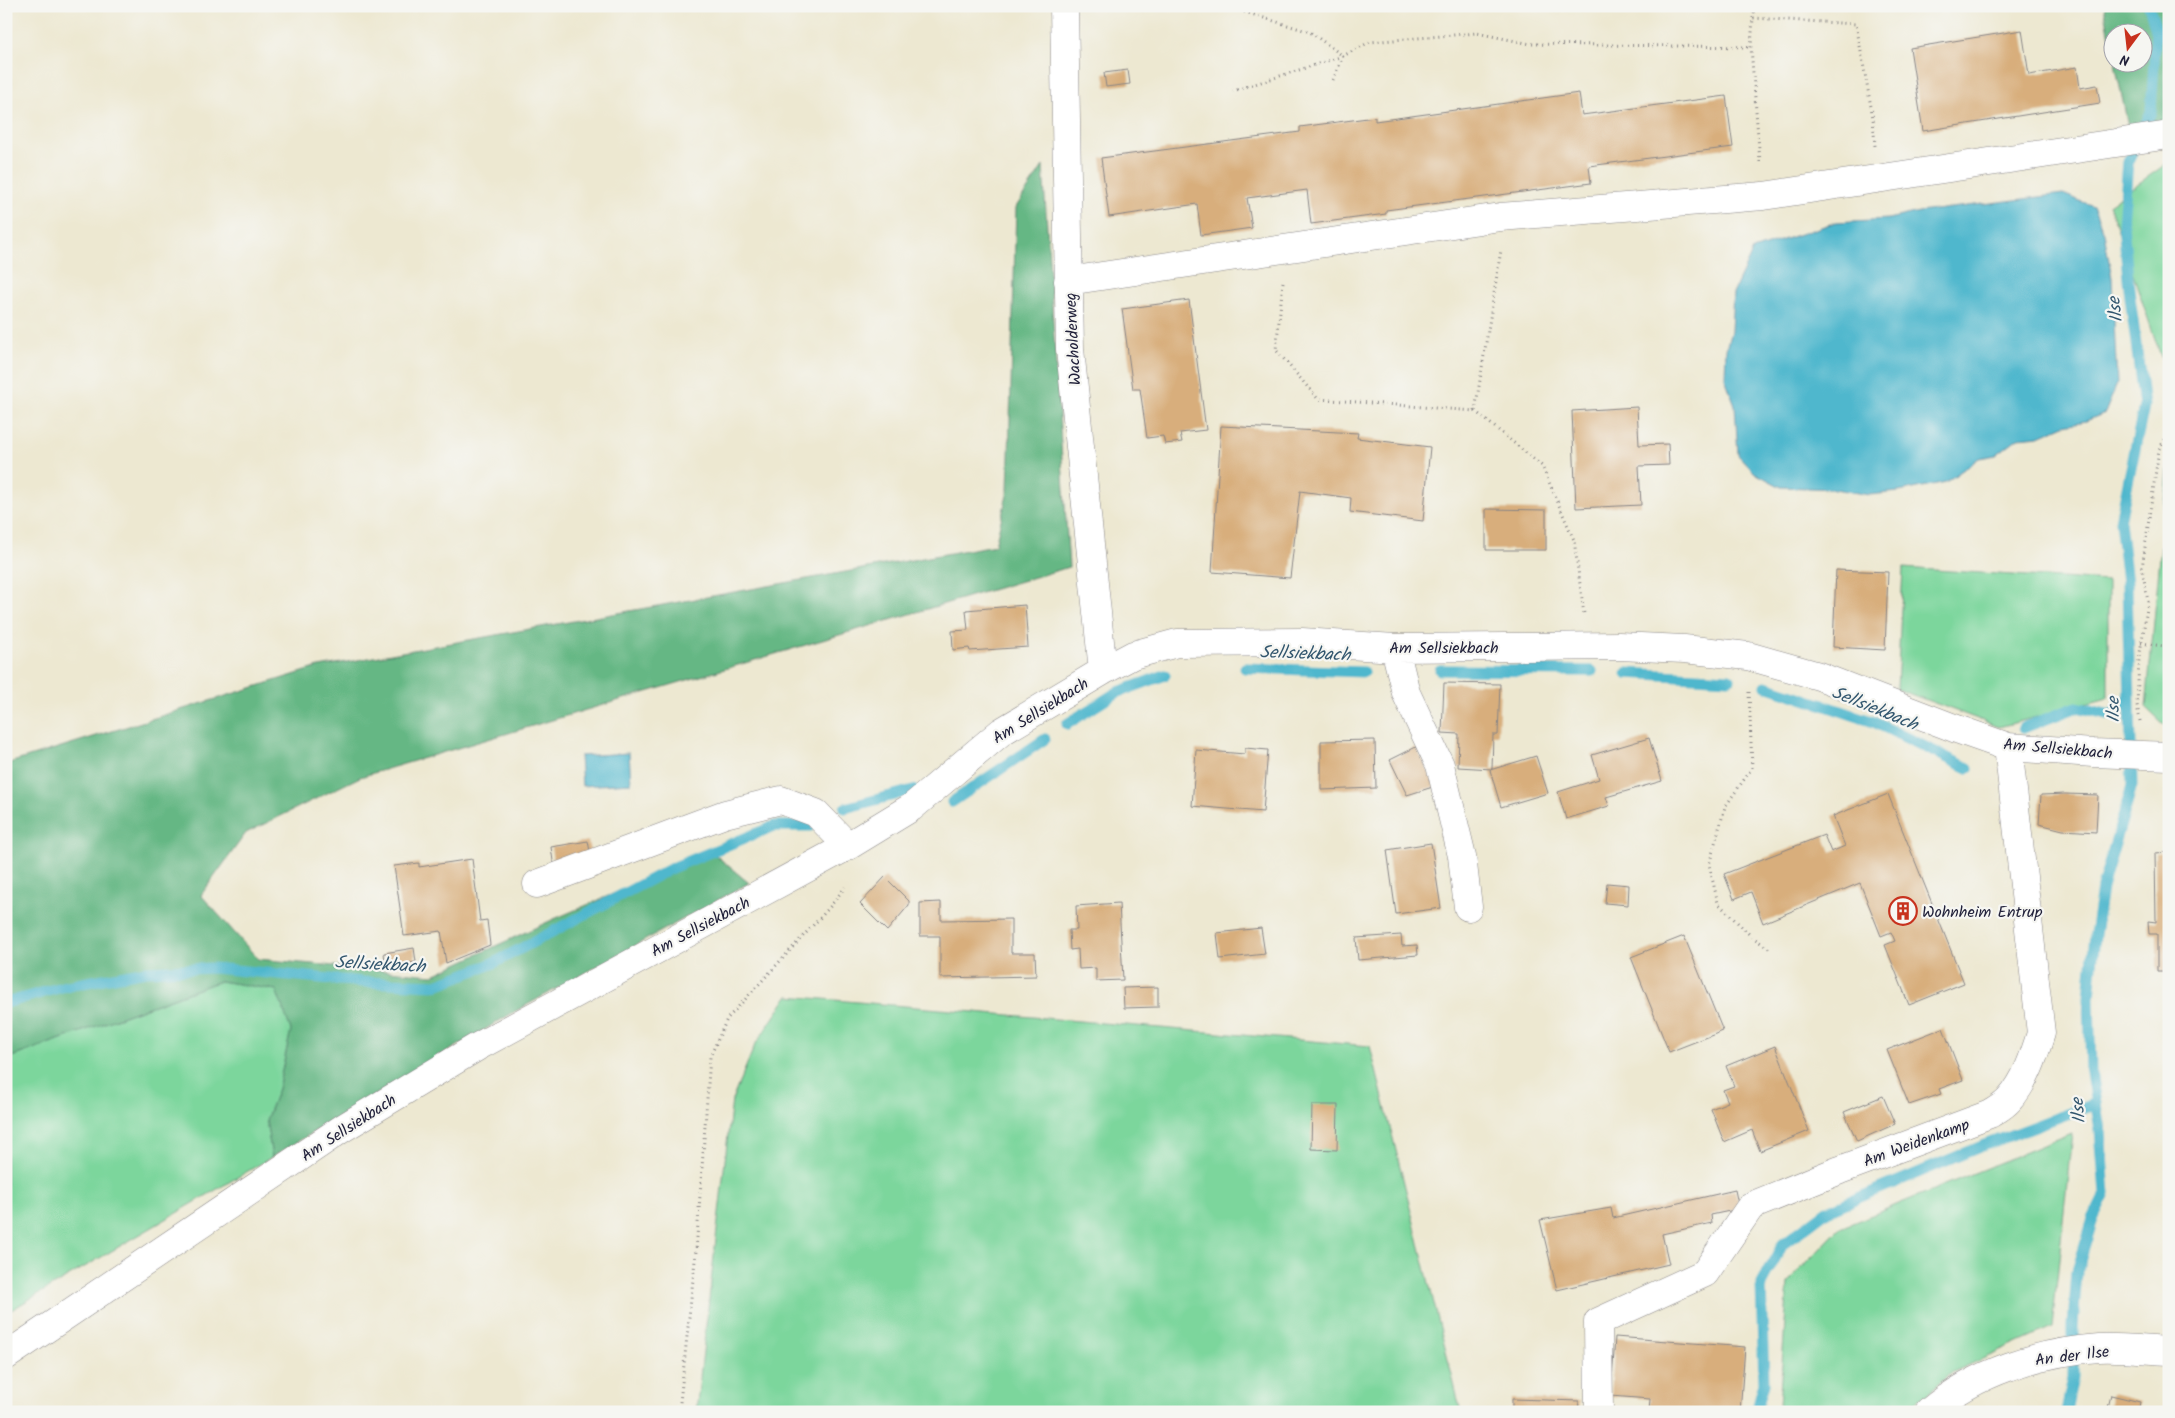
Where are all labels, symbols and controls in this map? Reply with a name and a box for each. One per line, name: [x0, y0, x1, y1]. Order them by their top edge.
north arrow: [2102, 22, 2152, 72]
text: N: [2118, 48, 2132, 71]
street label: Wacholderweg: [1059, 292, 1088, 386]
water label: Ilse: [2100, 293, 2132, 324]
street label: Am Sellsiekbach: [1389, 636, 1499, 661]
water label: Sellsiekbach: [1259, 638, 1352, 671]
street label: Am Sellsiekbach: [988, 672, 1094, 751]
water label: Sellsiekbach: [1827, 679, 1923, 740]
water label: Ilse: [2100, 695, 2129, 723]
street label: Am Sellsiekbach: [2002, 732, 2113, 767]
street label: Am Sellsiekbach: [647, 891, 755, 964]
building icon: Wohnheim Entrup: [1888, 896, 1918, 926]
place label: Wohnheim Entrup: [1922, 900, 2043, 925]
water label: Sellsiekbach: [334, 949, 427, 982]
street label: Am Sellsiekbach: [296, 1088, 401, 1169]
water label: Ilse: [2064, 1095, 2095, 1125]
street label: Am Weidenkamp: [1860, 1112, 1974, 1174]
street label: An der Ilse: [2034, 1340, 2111, 1373]

